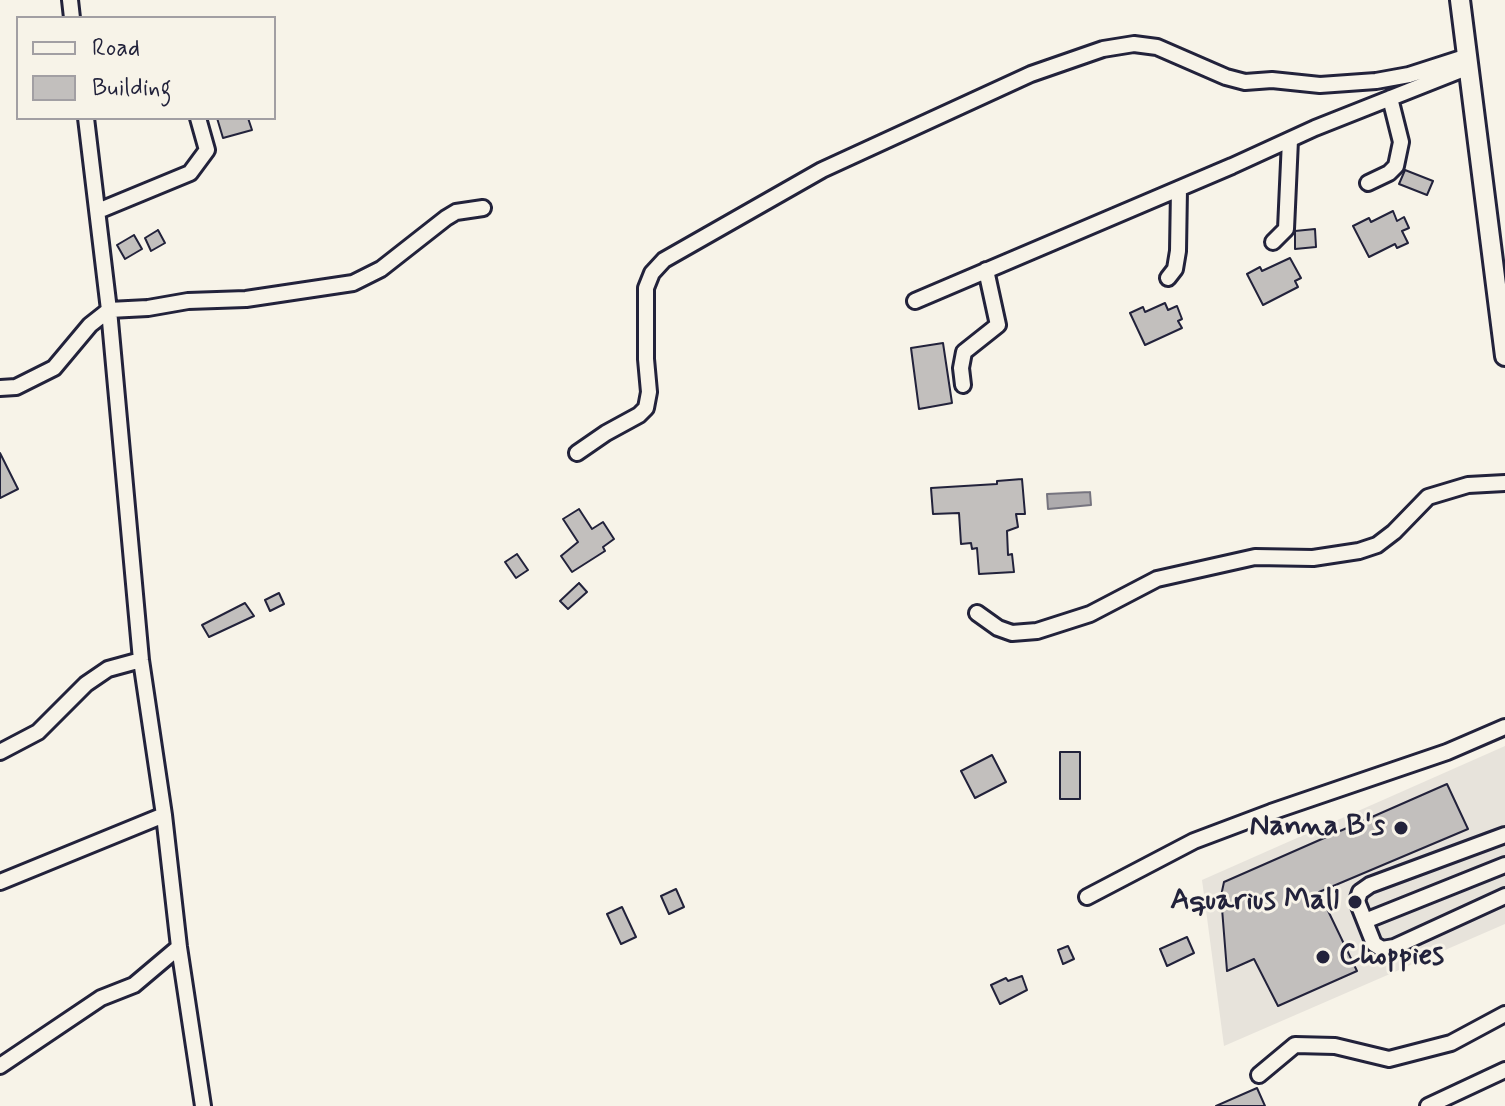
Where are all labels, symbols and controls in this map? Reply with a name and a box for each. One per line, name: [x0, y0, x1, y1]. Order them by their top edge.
legend: [16, 16, 276, 120]
text: Road: [92, 33, 140, 64]
text: Building: [92, 73, 172, 104]
place label: Nanna B's: [1249, 810, 1385, 846]
marker: Nanna B's: [1392, 819, 1410, 837]
place label: Aquarius Mall: [1170, 884, 1339, 920]
marker: Aquarius Mall: [1346, 893, 1364, 911]
place label: Choppies: [1339, 939, 1444, 975]
marker: Choppies: [1314, 948, 1332, 966]

